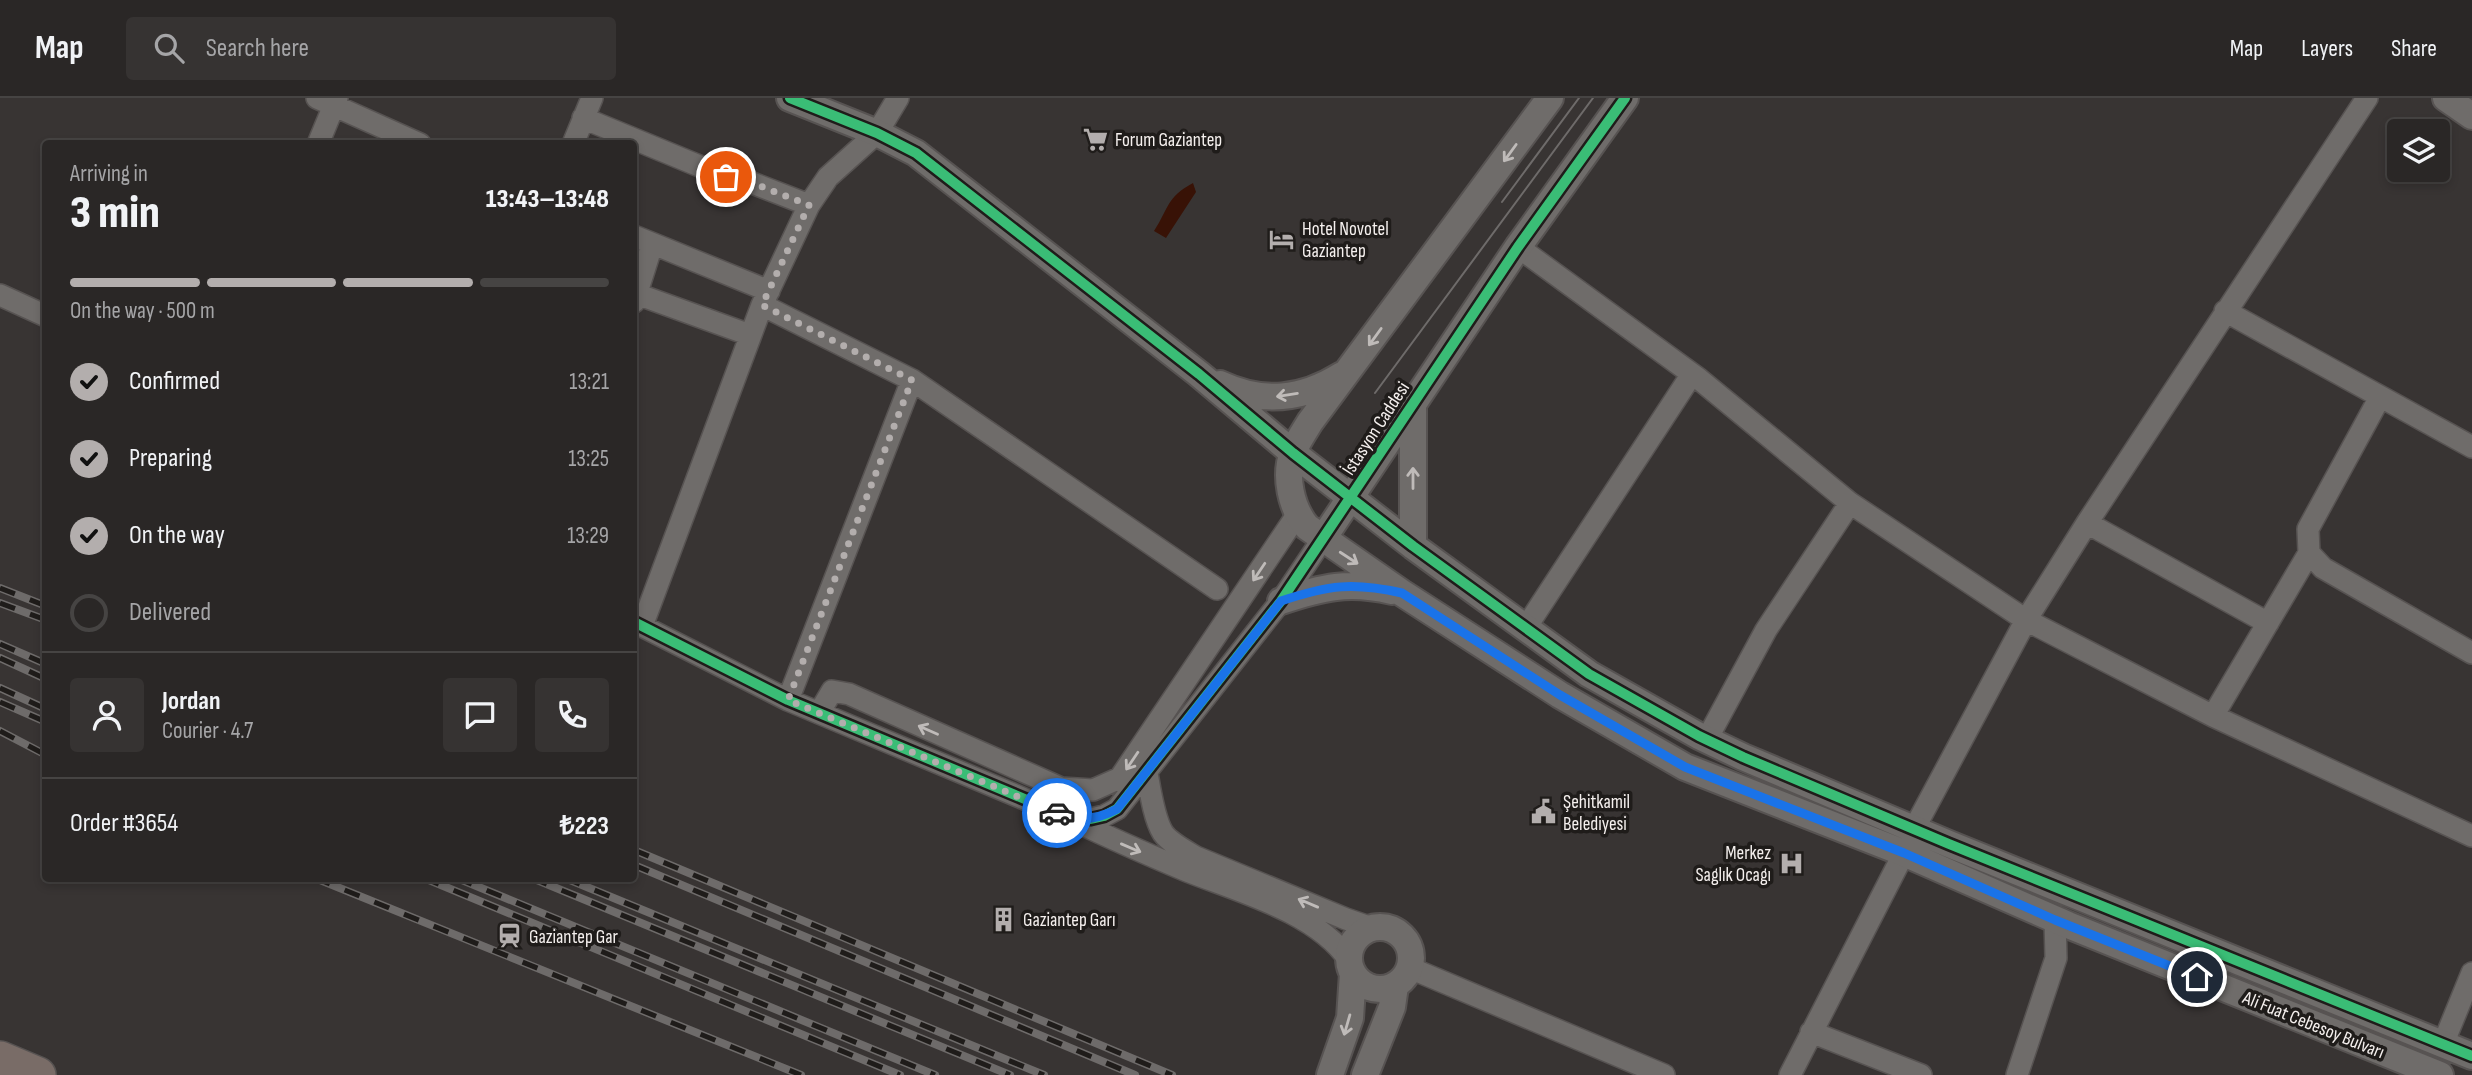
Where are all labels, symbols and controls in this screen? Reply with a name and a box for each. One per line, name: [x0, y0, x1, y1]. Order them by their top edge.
search box: [126, 17, 616, 80]
text: Map: [35, 28, 84, 68]
icon: search: [150, 29, 188, 67]
text: Search here: [206, 33, 309, 64]
text: Map: [2230, 34, 2263, 63]
text: Layers: [2301, 34, 2353, 63]
text: Share: [2391, 34, 2437, 63]
map controls: [2387, 119, 2450, 182]
button: layers: [2387, 119, 2450, 182]
supermarket icon: Forum Gaziantep: [1081, 125, 1109, 153]
place label: Forum Gaziantep: [1115, 129, 1222, 152]
one-way arrow: [1502, 143, 1517, 162]
pin: [696, 147, 756, 207]
icon: bag: [707, 158, 745, 196]
text: Arriving in: [70, 160, 148, 188]
text: 13:43–13:48: [486, 184, 609, 215]
text: 3 min: [70, 186, 160, 241]
place label: Hotel Novotel Gaziantep: [1302, 218, 1389, 263]
hotel icon: Hotel Novotel Gaziantep: [1268, 225, 1296, 253]
text: On the way · 500 m: [70, 297, 215, 325]
one-way arrow: [1368, 327, 1383, 346]
icon: check: [70, 363, 108, 401]
text: Confirmed: [129, 366, 220, 397]
text: 13:21: [569, 368, 609, 396]
street label: İstasyon Caddesi: [1338, 378, 1415, 480]
one-way arrow: [1276, 389, 1299, 402]
icon: check: [70, 440, 108, 478]
text: Preparing: [129, 443, 212, 474]
text: 13:25: [568, 445, 609, 473]
one-way arrow: [1406, 467, 1420, 490]
icon: check: [70, 517, 108, 555]
text: On the way: [129, 520, 225, 551]
text: 13:29: [567, 522, 609, 550]
one-way arrow: [1339, 551, 1358, 565]
one-way arrow: [1252, 562, 1266, 581]
text: Delivered: [129, 597, 211, 628]
button: person: [70, 678, 144, 752]
button: chat: [443, 678, 517, 752]
button: phone: [535, 678, 609, 752]
text: Jordan: [162, 686, 220, 717]
text: Courier · 4.7: [162, 717, 253, 745]
one-way arrow: [918, 722, 940, 735]
one-way arrow: [1125, 751, 1139, 770]
courier: [1022, 778, 1092, 848]
place label: Şehitkamil Belediyesi: [1563, 791, 1630, 836]
icon: car: [1038, 794, 1076, 832]
public building icon: Şehitkamil Belediyesi: [1529, 798, 1557, 826]
text: Order #3654: [70, 808, 178, 839]
text: ₺223: [560, 811, 609, 842]
one-way arrow: [1120, 842, 1142, 855]
place label: Merkez Saglık Ocagı: [1695, 842, 1771, 887]
hospital icon: Merkez Saglık Ocagı: [1777, 849, 1805, 877]
one-way arrow: [1298, 896, 1319, 909]
building icon: Gaziantep Garı: [989, 905, 1017, 933]
place label: Gaziantep Garı: [1023, 909, 1116, 932]
station icon: Gaziantep Gar: [495, 922, 523, 950]
place label: Gaziantep Gar: [529, 926, 619, 949]
pin: [2167, 947, 2227, 1007]
icon: home: [2178, 958, 2216, 996]
street label: Ali Fuat Cebesoy Bulvarı: [2238, 986, 2388, 1064]
one-way arrow: [1340, 1013, 1353, 1036]

